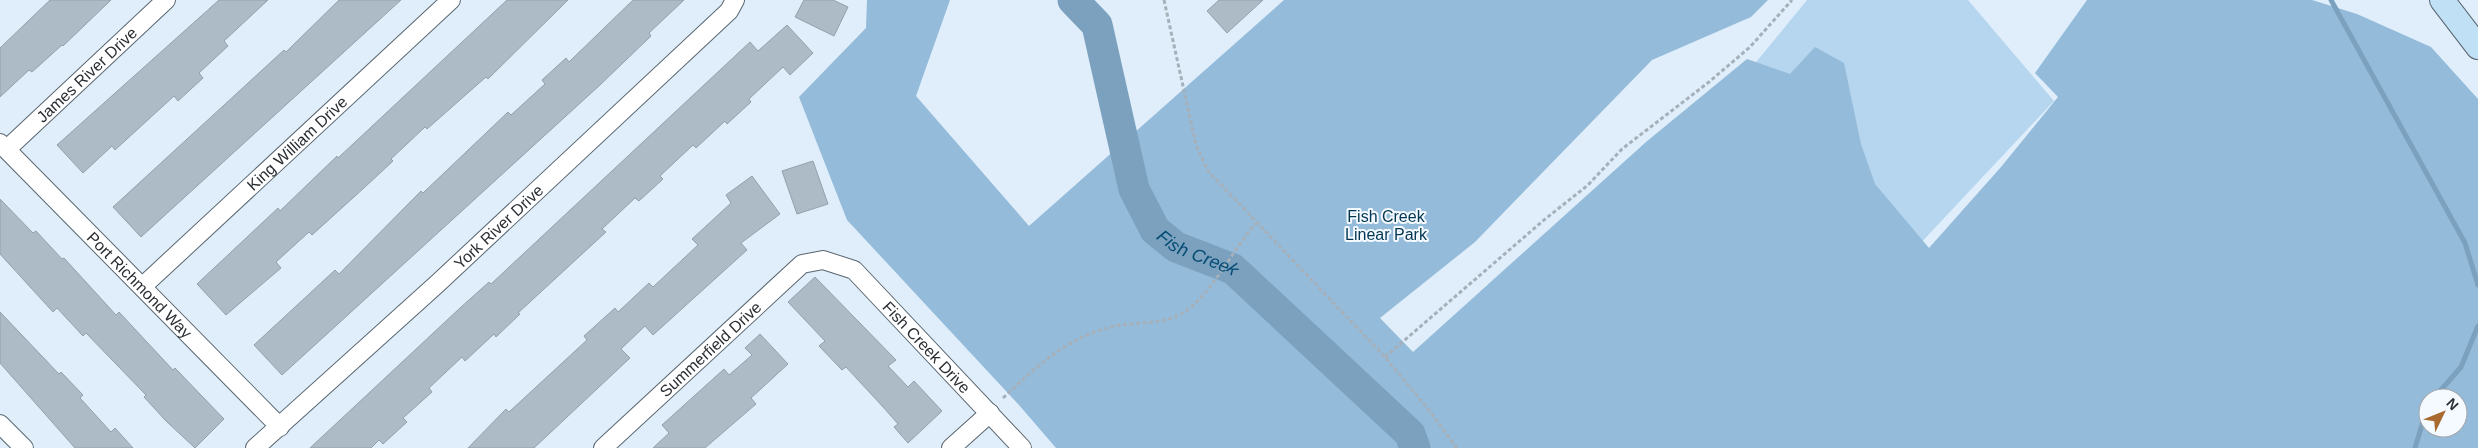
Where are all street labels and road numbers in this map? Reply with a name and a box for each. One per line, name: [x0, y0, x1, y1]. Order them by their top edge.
street label: James River Drive: [33, 24, 140, 126]
street label: King William Drive: [244, 93, 351, 194]
street label: York River Drive: [451, 181, 547, 272]
street label: Port Richmond Way: [84, 229, 195, 342]
street label: Summerfield Drive: [656, 298, 765, 400]
street label: Fish Creek Drive: [879, 298, 974, 397]

